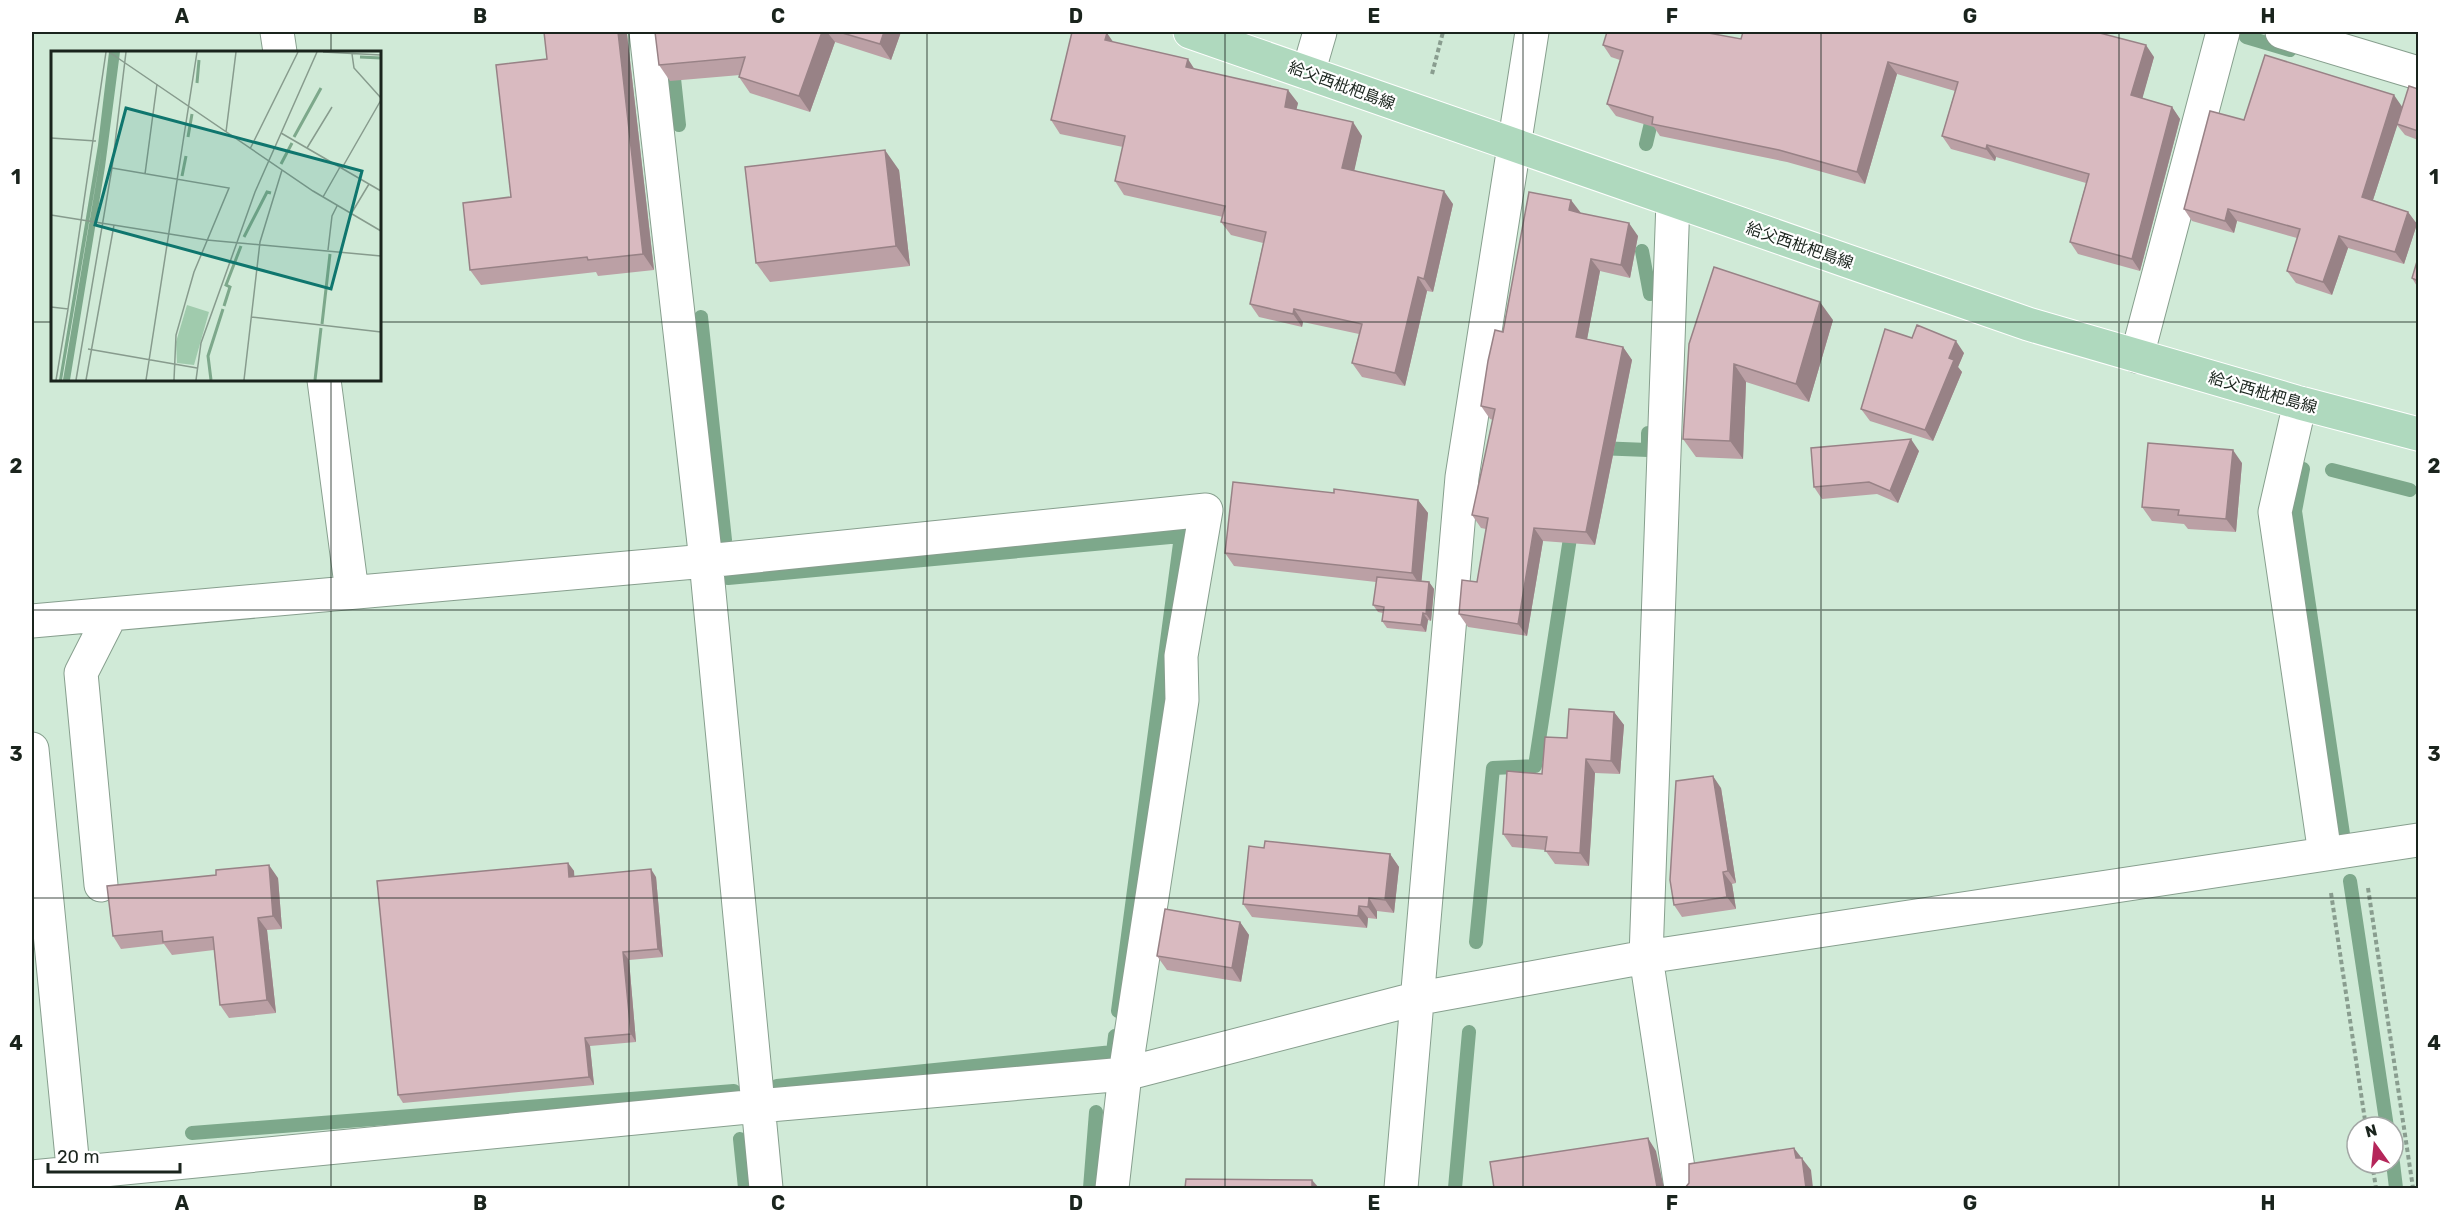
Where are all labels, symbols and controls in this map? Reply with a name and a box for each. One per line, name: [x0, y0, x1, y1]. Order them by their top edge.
text: A: [175, 4, 190, 28]
text: B: [473, 4, 487, 28]
text: C: [771, 4, 785, 28]
text: D: [1069, 4, 1083, 28]
text: E: [1368, 4, 1380, 28]
text: F: [1666, 4, 1678, 28]
text: G: [1963, 4, 1977, 28]
text: H: [2261, 4, 2275, 28]
inset map: [51, 51, 381, 381]
street label: 給父西枇杷島線: [1286, 57, 1398, 114]
text: 1: [11, 165, 21, 189]
text: 1: [2429, 165, 2439, 189]
street label: 給父西枇杷島線: [1744, 218, 1856, 273]
street label: 給父西枇杷島線: [2206, 368, 2319, 417]
text: 2: [10, 454, 23, 478]
text: 2: [2428, 454, 2441, 478]
text: 3: [9, 742, 23, 766]
text: 3: [2427, 742, 2441, 766]
text: 4: [9, 1031, 23, 1055]
text: 4: [2427, 1031, 2441, 1055]
north arrow: [2345, 1115, 2405, 1175]
text: N: [2363, 1120, 2379, 1142]
scale bar: [48, 1136, 180, 1174]
text: 20 m: [57, 1146, 99, 1168]
text: A: [175, 1191, 190, 1215]
text: B: [473, 1191, 487, 1215]
text: C: [771, 1191, 785, 1215]
text: D: [1069, 1191, 1083, 1215]
text: E: [1368, 1191, 1380, 1215]
text: F: [1666, 1191, 1678, 1215]
text: G: [1963, 1191, 1977, 1215]
text: H: [2261, 1191, 2275, 1215]

